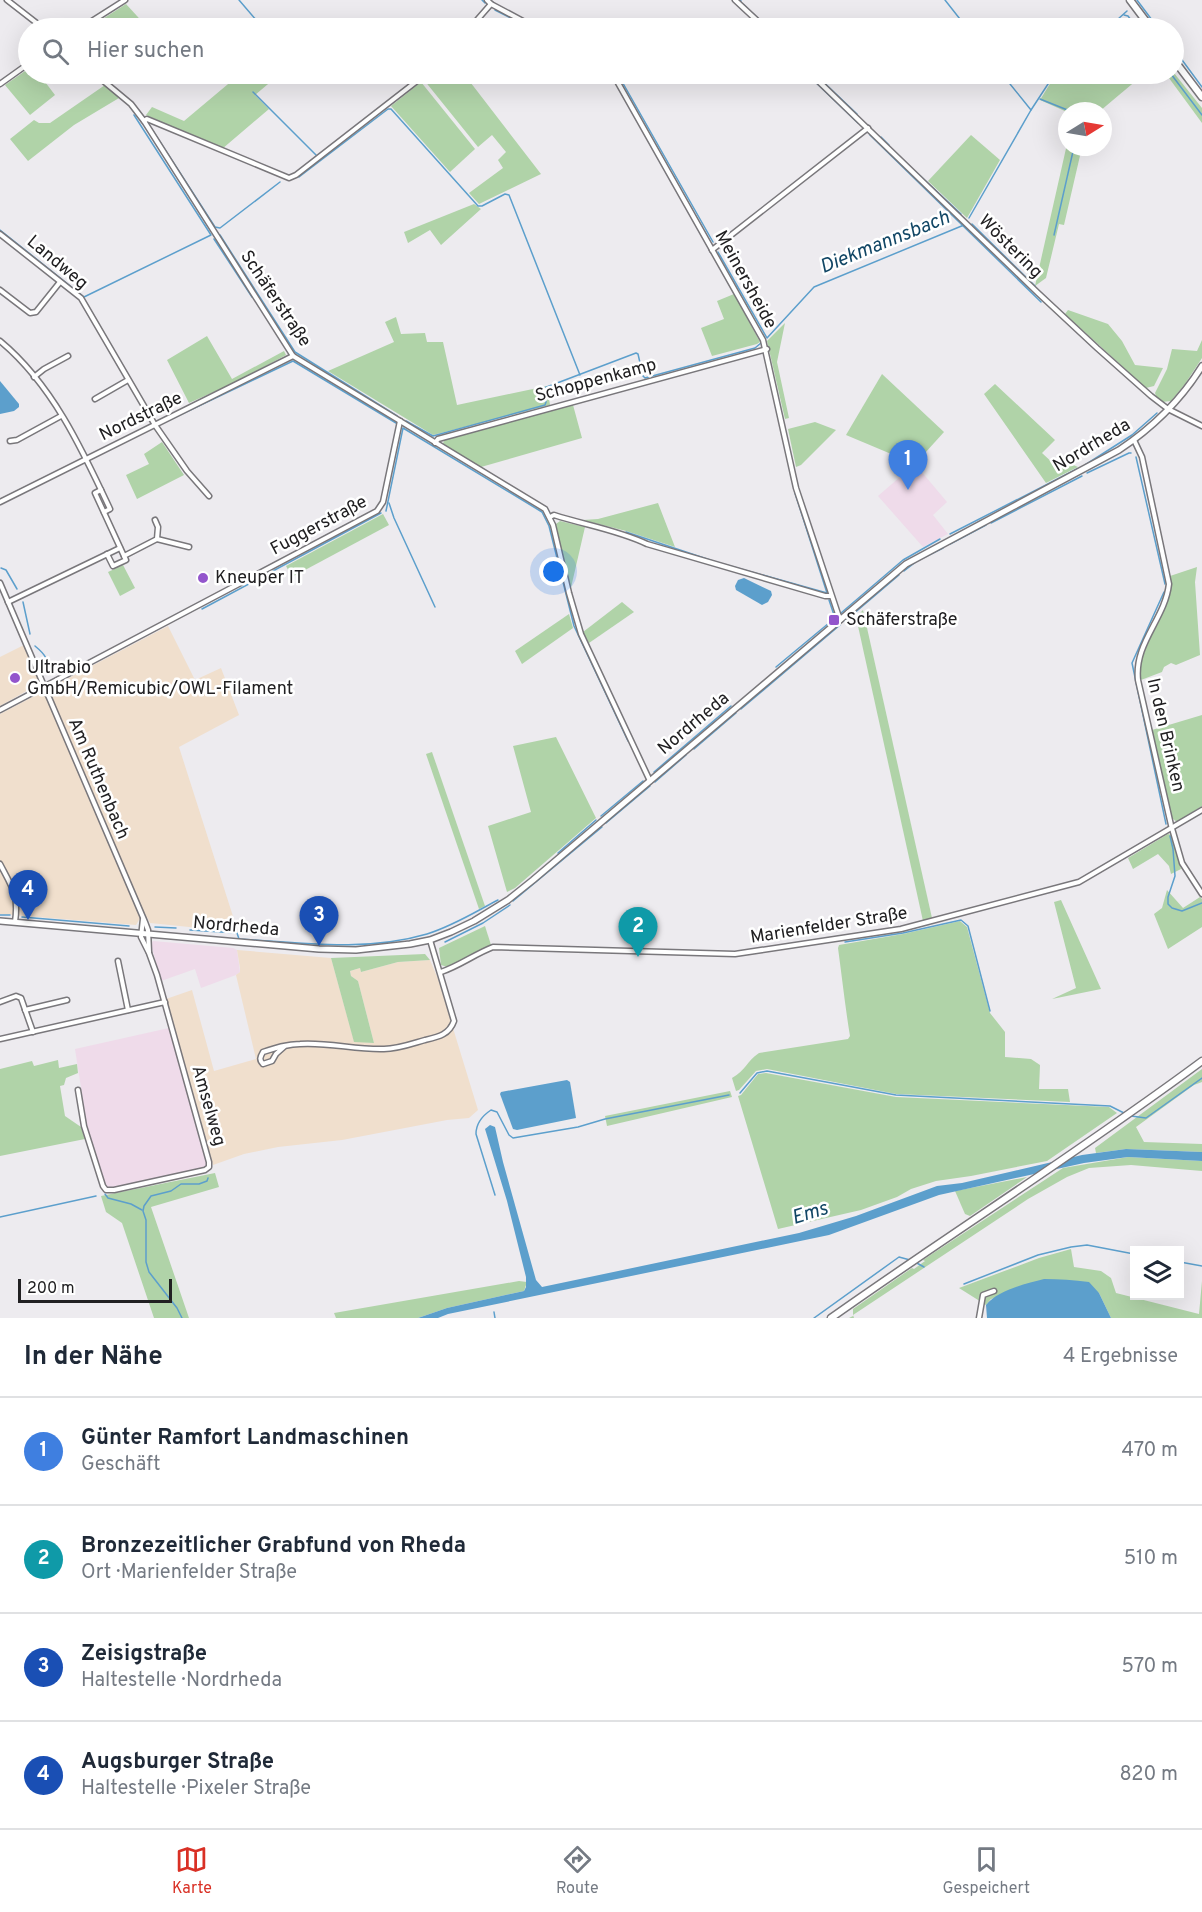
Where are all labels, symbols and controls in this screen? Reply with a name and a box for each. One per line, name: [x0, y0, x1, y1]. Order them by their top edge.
search box: [18, 18, 1184, 84]
icon: search: [39, 35, 72, 68]
text: Hier suchen: [87, 38, 204, 65]
north arrow: [1058, 102, 1112, 156]
water label: Diekmannsbach: [816, 205, 954, 281]
street label: Wöstering: [973, 210, 1047, 284]
street label: Meinersheide: [709, 227, 781, 333]
street label: Landweg: [22, 231, 92, 295]
street label: Schäferstraße: [234, 246, 316, 352]
street label: Schoppenkamp: [533, 354, 659, 408]
street label: Nordstraße: [96, 387, 186, 447]
street label: Nordrheda: [1049, 414, 1135, 478]
pin: 1: [888, 440, 928, 490]
street label: Fuggerstraße: [267, 491, 371, 561]
your location: [539, 557, 568, 586]
place label: Kneuper IT: [215, 567, 304, 590]
marker: Kneuper IT: [196, 571, 210, 585]
place label: Schäferstraße: [846, 609, 957, 632]
marker: Schäferstraße: [827, 613, 841, 627]
place label: Ultrabio GmbH/Remicubic/OWL-Filament: [27, 657, 293, 701]
marker: Ultrabio GmbH/Remicubic/OWL-Filament: [8, 671, 22, 685]
street label: In den Brinken: [1141, 676, 1189, 794]
street label: Nordrheda: [654, 687, 734, 761]
street label: Am Ruthenbach: [62, 715, 134, 843]
pin: 4: [9, 870, 48, 920]
pin: 3: [300, 896, 338, 946]
street label: Marienfelder Straße: [749, 902, 909, 950]
pin: 2: [618, 908, 658, 957]
street label: Nordrheda: [192, 912, 280, 942]
street label: Amselweg: [186, 1063, 230, 1149]
water label: Ems: [789, 1196, 832, 1232]
map controls: [1130, 1246, 1184, 1300]
button: layers: [1130, 1246, 1184, 1300]
scale bar: [18, 1276, 172, 1304]
text: 200 m: [27, 1279, 75, 1299]
text: In der Nähe: [24, 1341, 163, 1374]
text: 4 Ergebnisse: [1063, 1344, 1178, 1370]
text: Günter Ramfort Landmaschinen: [81, 1425, 409, 1452]
text: 1: [40, 1438, 48, 1464]
text: 470 m: [1121, 1438, 1178, 1464]
text: Geschäft: [81, 1452, 161, 1478]
text: Bronzezeitlicher Grabfund von Rheda: [81, 1533, 466, 1560]
text: 2: [37, 1546, 50, 1572]
text: 510 m: [1124, 1546, 1178, 1572]
text: Ort · Marienfelder Straße: [81, 1560, 297, 1586]
text: Zeisigstraße: [81, 1641, 207, 1668]
text: 3: [38, 1654, 50, 1680]
text: 570 m: [1121, 1654, 1178, 1680]
text: Haltestelle · Nordrheda: [81, 1668, 282, 1694]
text: Augsburger Straße: [81, 1749, 274, 1776]
text: 4: [37, 1762, 50, 1788]
text: 820 m: [1119, 1762, 1178, 1788]
text: Haltestelle · Pixeler Straße: [81, 1776, 311, 1802]
tab: Karte: [172, 1843, 212, 1899]
tab: Route: [556, 1843, 599, 1899]
tab: Gespeichert: [943, 1843, 1030, 1899]

